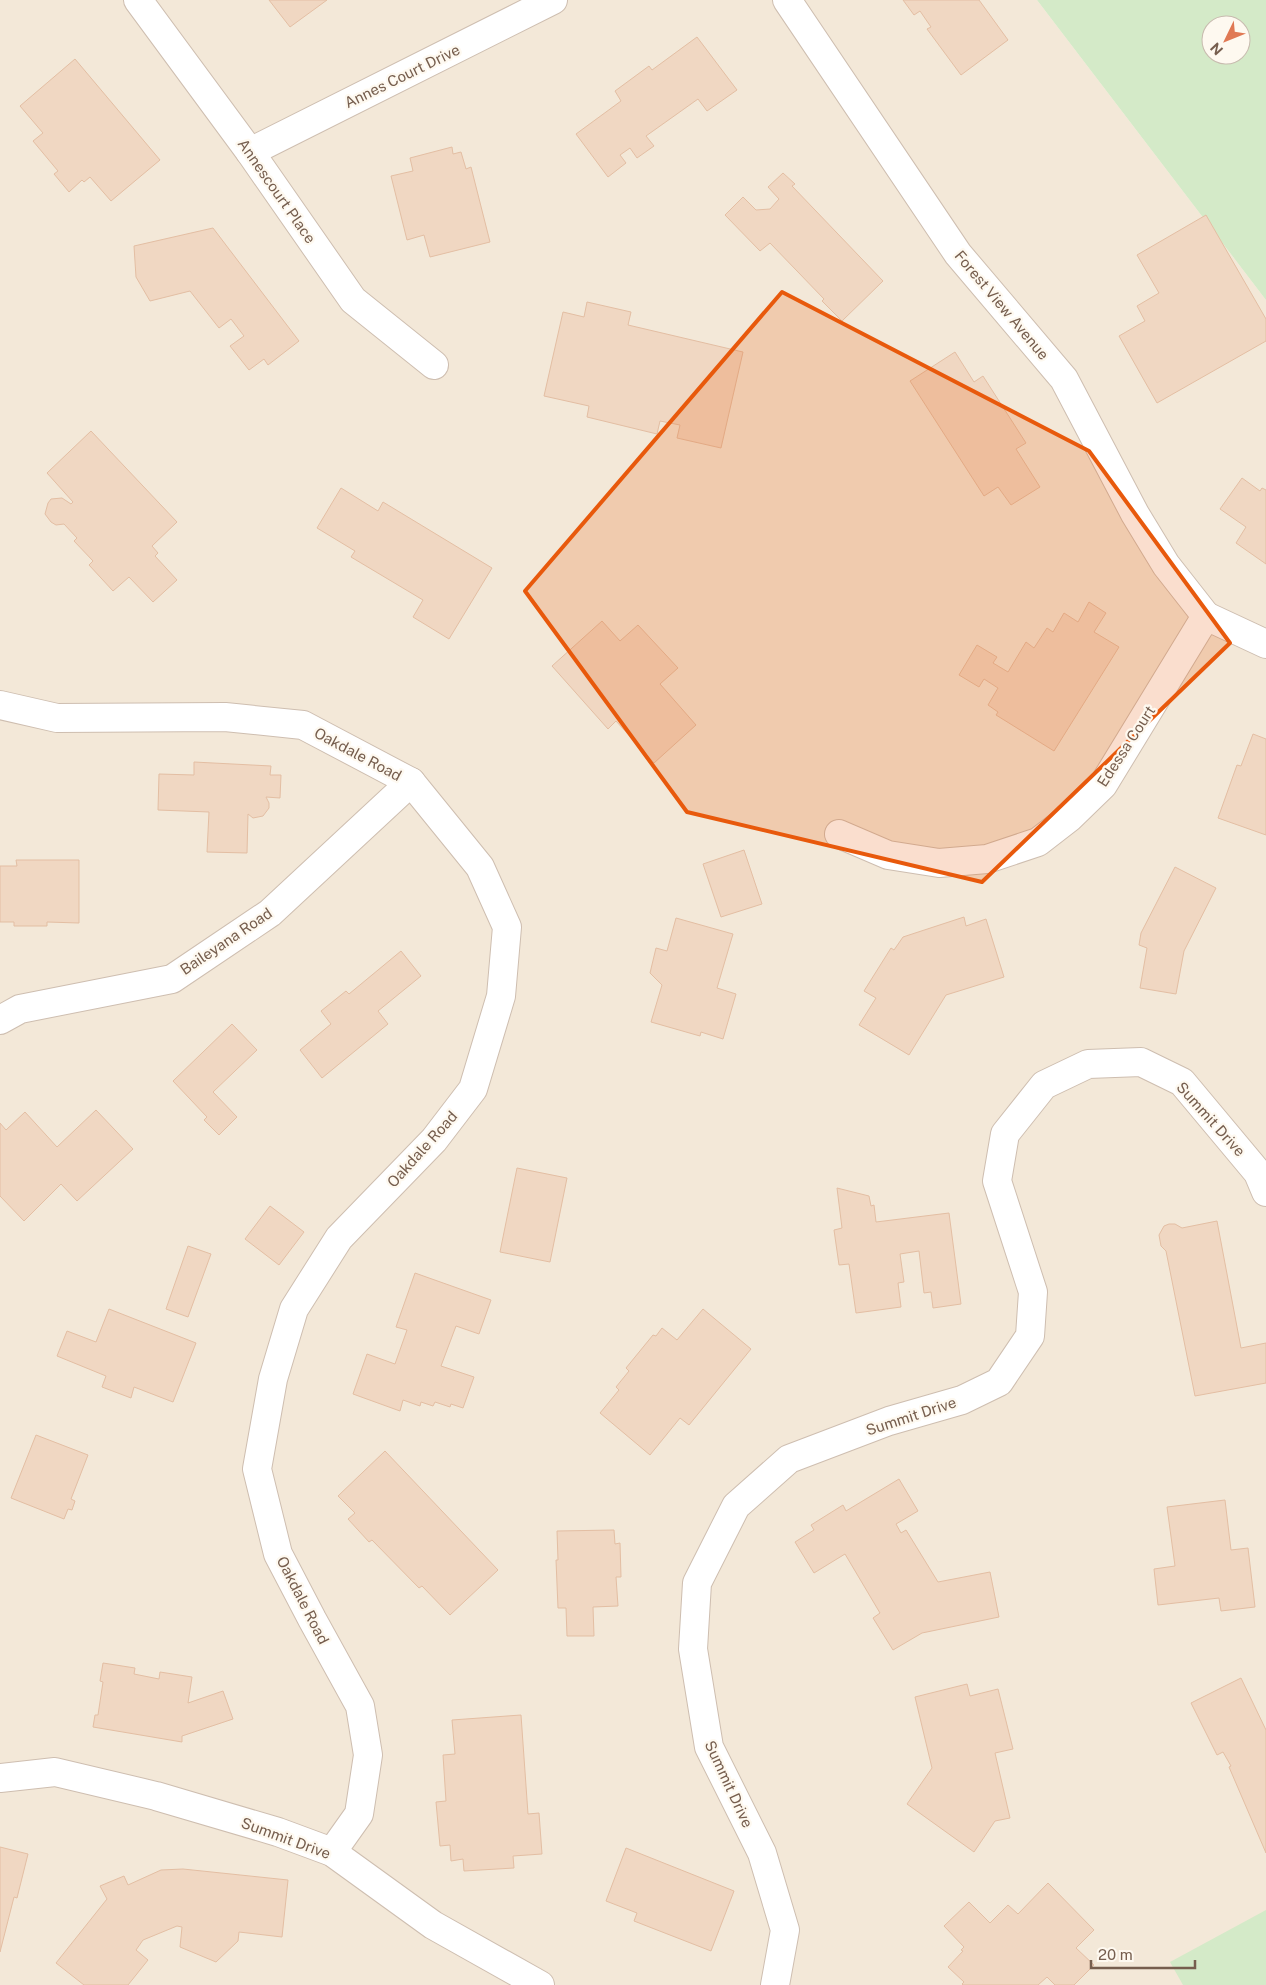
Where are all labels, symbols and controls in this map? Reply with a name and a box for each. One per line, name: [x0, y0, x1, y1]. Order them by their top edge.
north arrow: [1201, 15, 1251, 65]
text: N: [1207, 39, 1226, 58]
street label: Annes Court Drive: [342, 41, 462, 111]
street label: Annescourt Place: [235, 136, 319, 246]
street label: Forest View Avenue: [951, 247, 1053, 363]
street label: Edessa Court: [1094, 702, 1158, 790]
street label: Oakdale Road: [312, 724, 404, 784]
street label: Baileyana Road: [177, 904, 275, 978]
street label: Summit Drive: [1173, 1078, 1249, 1160]
street label: Oakdale Road: [383, 1108, 461, 1190]
street label: Summit Drive: [864, 1393, 958, 1439]
street label: Oakdale Road: [274, 1553, 332, 1647]
street label: Summit Drive: [701, 1738, 757, 1830]
street label: Summit Drive: [239, 1814, 333, 1862]
scale bar: [1091, 1938, 1195, 1970]
text: 20 m: [1098, 1946, 1133, 1963]

